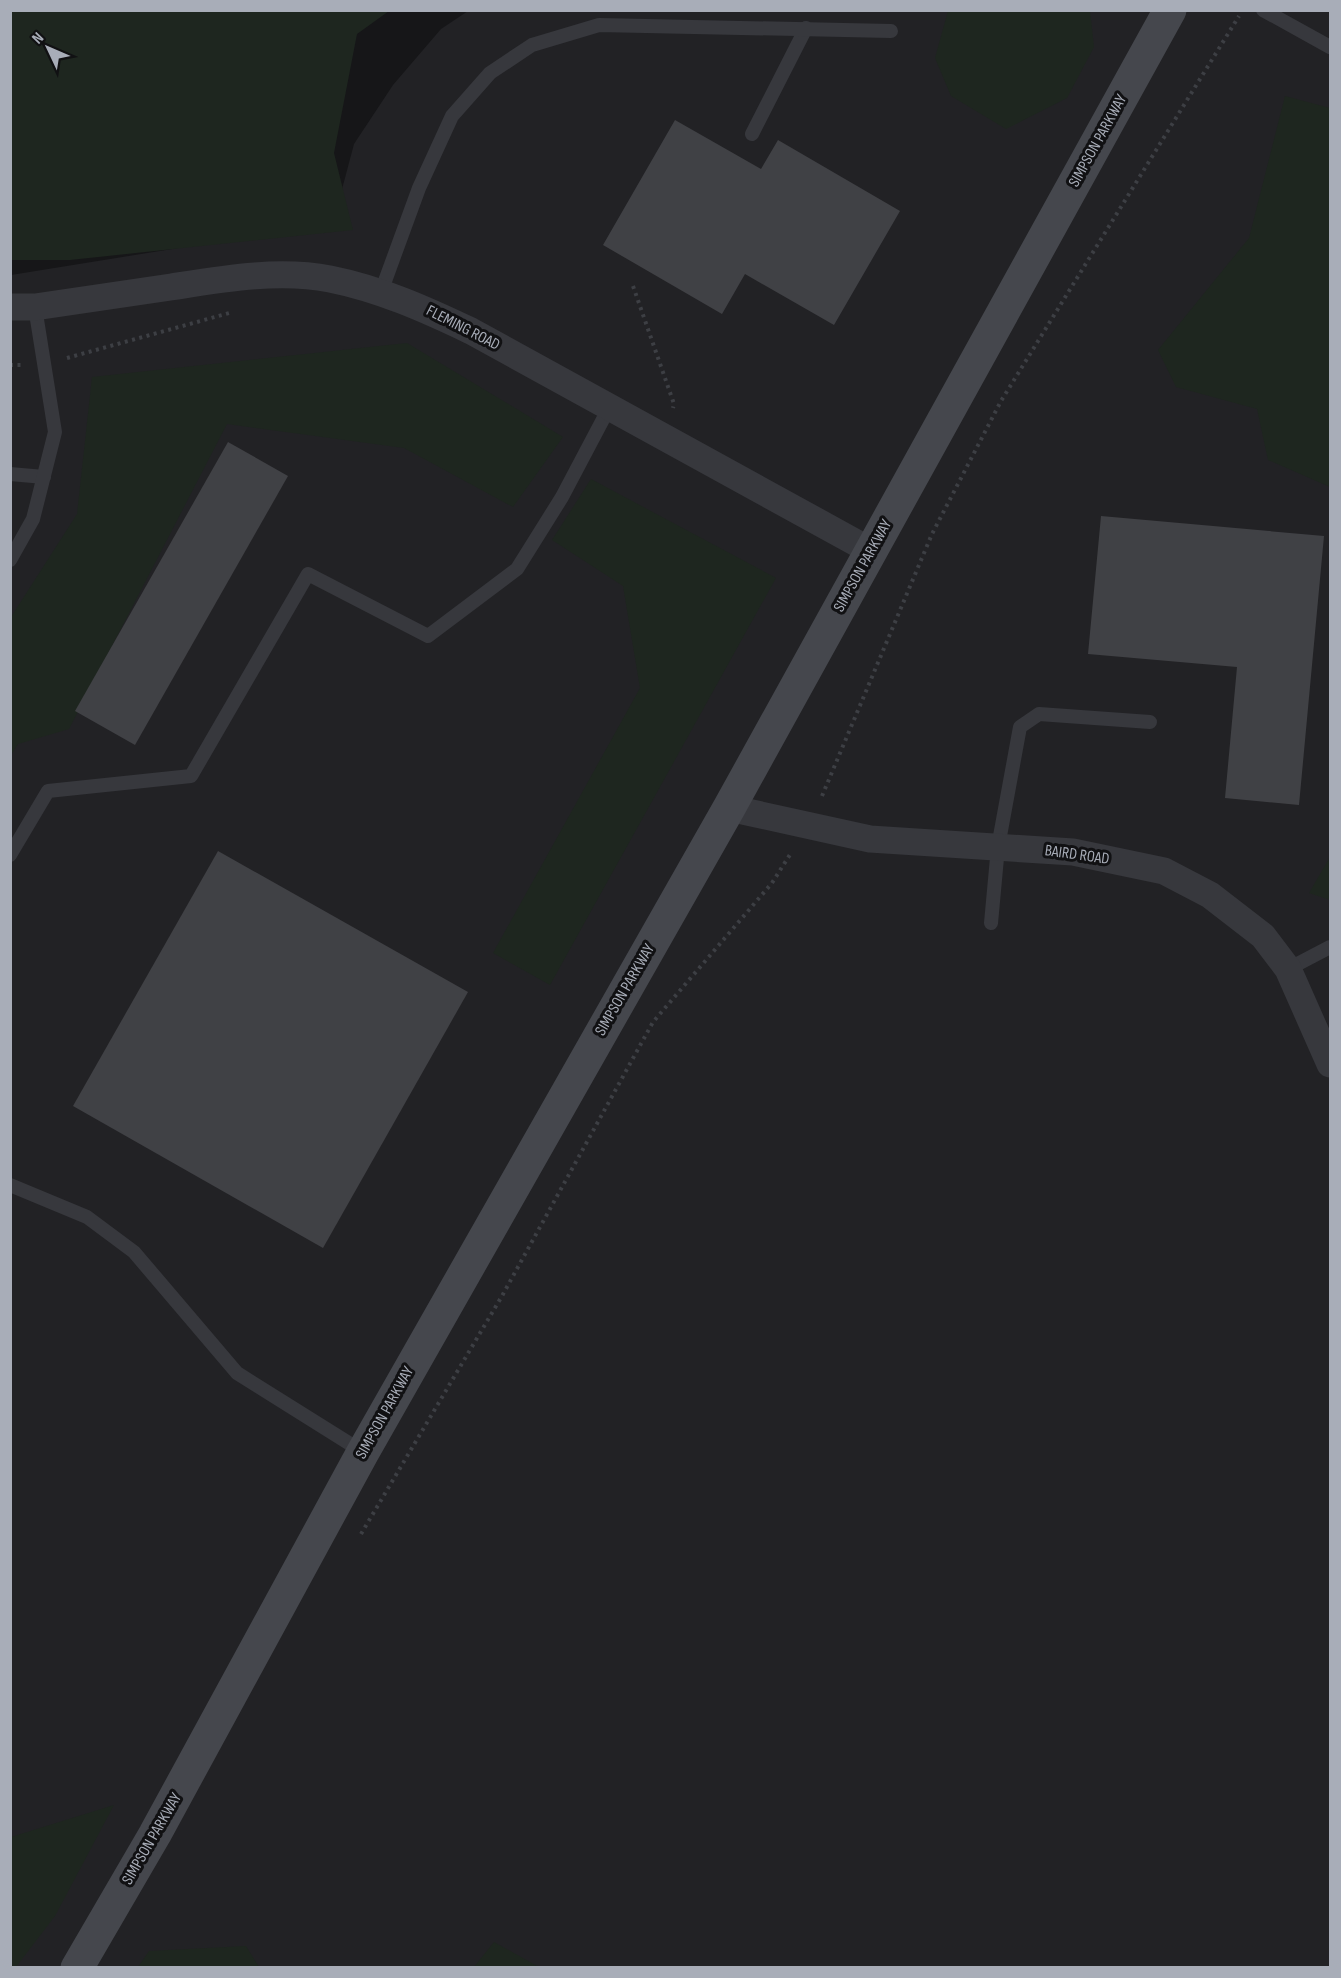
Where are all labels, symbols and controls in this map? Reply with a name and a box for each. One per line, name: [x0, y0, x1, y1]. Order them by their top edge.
north arrow: [18, 18, 78, 78]
text: N: [28, 29, 48, 48]
street label: SIMPSON PARKWAY: [1065, 91, 1131, 191]
street label: FLEMING ROAD: [423, 301, 503, 355]
street label: SIMPSON PARKWAY: [830, 516, 896, 616]
street label: BAIRD ROAD: [1044, 841, 1111, 869]
street label: SIMPSON PARKWAY: [591, 940, 659, 1039]
street label: SIMPSON PARKWAY: [352, 1363, 418, 1463]
street label: SIMPSON PARKWAY: [118, 1789, 186, 1888]

